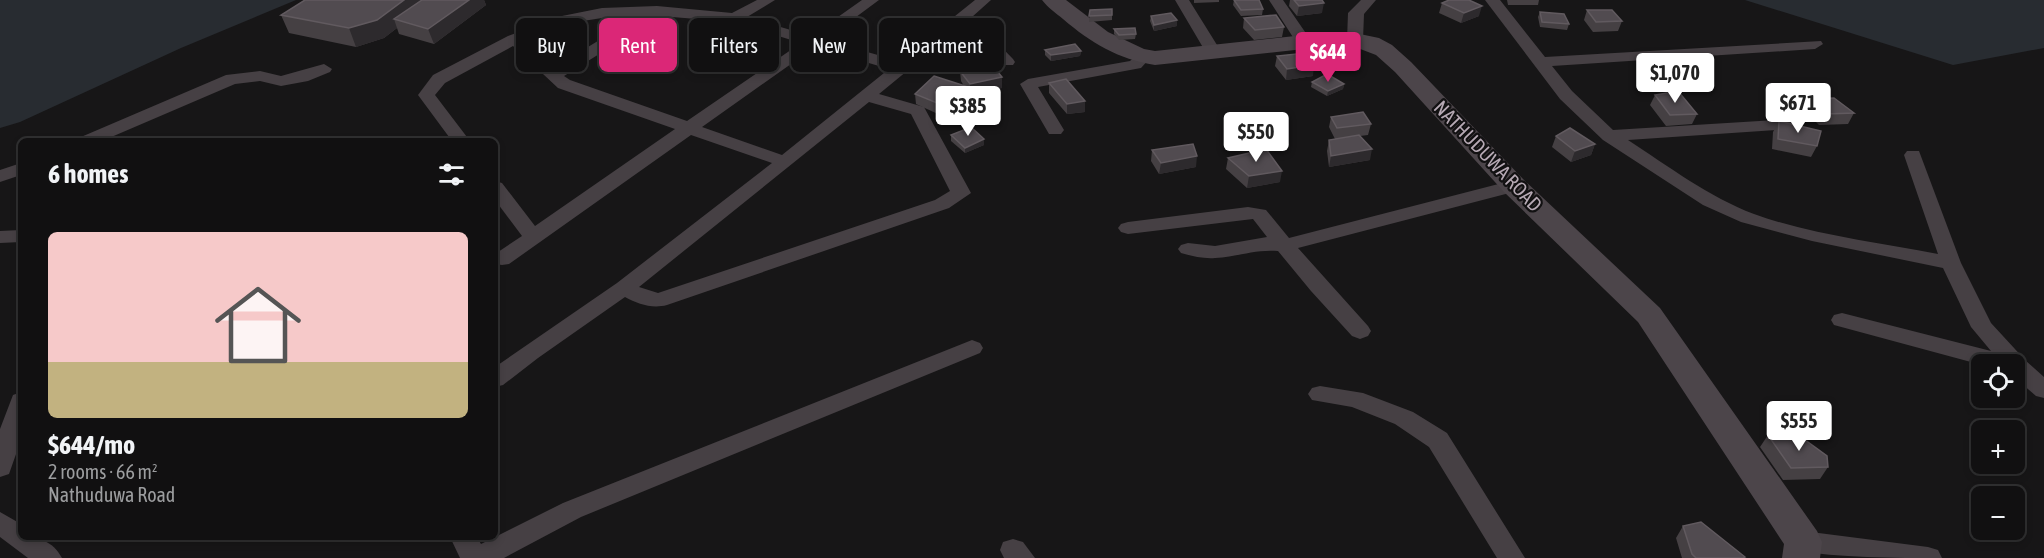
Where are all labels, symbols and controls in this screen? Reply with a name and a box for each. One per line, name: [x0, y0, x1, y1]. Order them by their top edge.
chip: Buy: [516, 18, 587, 72]
chip: Rent: [599, 18, 677, 72]
chip: Filters: [689, 18, 779, 72]
chip: New: [791, 18, 867, 72]
chip: Apartment: [879, 18, 1004, 72]
pin: $644: [1292, 32, 1364, 83]
text: $644: [1310, 40, 1346, 63]
pin: $1,070: [1626, 53, 1724, 104]
text: $1,070: [1650, 61, 1700, 84]
pin: $671: [1762, 83, 1834, 134]
pin: $385: [932, 86, 1004, 137]
text: $671: [1780, 91, 1816, 114]
text: $385: [950, 94, 986, 117]
street label: NATHUDUWA ROAD: [1430, 95, 1547, 216]
pin: $550: [1220, 112, 1292, 163]
text: $550: [1238, 120, 1274, 143]
icon: filters: [435, 158, 468, 191]
text: 6 homes: [48, 159, 128, 189]
icon: home: [204, 271, 312, 379]
map controls: [1971, 354, 2025, 540]
button: locate: [1971, 354, 2025, 408]
pin: $555: [1763, 401, 1835, 452]
text: $555: [1781, 409, 1817, 432]
button: +: [1971, 420, 2025, 474]
text: $644/mo: [48, 430, 135, 460]
text: 2 rooms · 66 m²: [48, 460, 158, 483]
text: Nathuduwa Road: [48, 483, 175, 506]
button: −: [1971, 486, 2025, 540]

